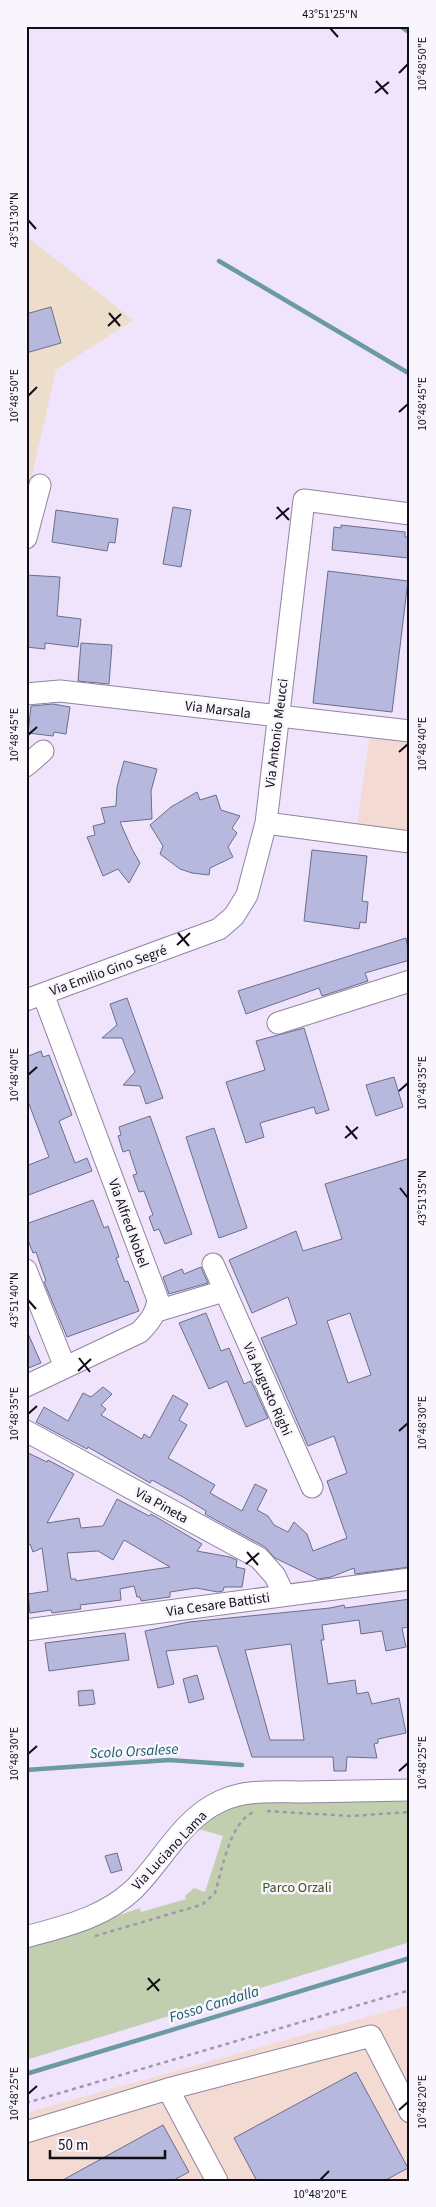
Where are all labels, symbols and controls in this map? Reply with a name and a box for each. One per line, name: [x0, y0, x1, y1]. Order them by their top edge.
text: 43°51'25"N: [302, 6, 358, 23]
text: 10°48'50"E: [414, 37, 431, 91]
text: 43°51'30"N: [6, 192, 23, 248]
text: 10°48'50"E: [6, 369, 23, 423]
text: 10°48'45"E: [414, 377, 431, 431]
street label: Via Antonio Meucci: [260, 677, 294, 789]
street label: Via Marsala: [184, 696, 252, 724]
text: 10°48'45"E: [6, 708, 23, 762]
text: 10°48'40"E: [414, 717, 431, 771]
street label: Via Emilio Gino Segré: [47, 940, 170, 1001]
text: 10°48'40"E: [6, 1048, 23, 1102]
text: 10°48'35"E: [414, 1056, 431, 1110]
text: 43°51'35"N: [414, 1170, 431, 1226]
street label: Via Alfred Nobel: [103, 1176, 153, 1271]
text: 43°51'40"N: [6, 1272, 23, 1328]
street label: Via Augusto Righi: [238, 1339, 297, 1439]
text: 10°48'35"E: [6, 1387, 23, 1441]
text: 10°48'30"E: [414, 1396, 431, 1450]
street label: Via Pineta: [131, 1483, 192, 1529]
street label: Via Cesare Battisti: [165, 1588, 271, 1622]
text: 10°48'30"E: [6, 1727, 23, 1781]
text: 10°48'25"E: [414, 1736, 431, 1790]
water label: Scolo Orsalese: [89, 1739, 179, 1764]
street label: Via Luciano Lama: [128, 1806, 212, 1895]
park label: Parco Orzali: [262, 1878, 332, 1898]
water label: Fosso Candalla: [167, 1981, 262, 2028]
text: 10°48'25"E: [6, 2067, 23, 2121]
text: 10°48'20"E: [414, 2075, 431, 2129]
scale bar: [50, 2127, 165, 2159]
text: 50 m: [58, 2135, 88, 2156]
text: 10°48'20"E: [293, 2186, 347, 2203]

